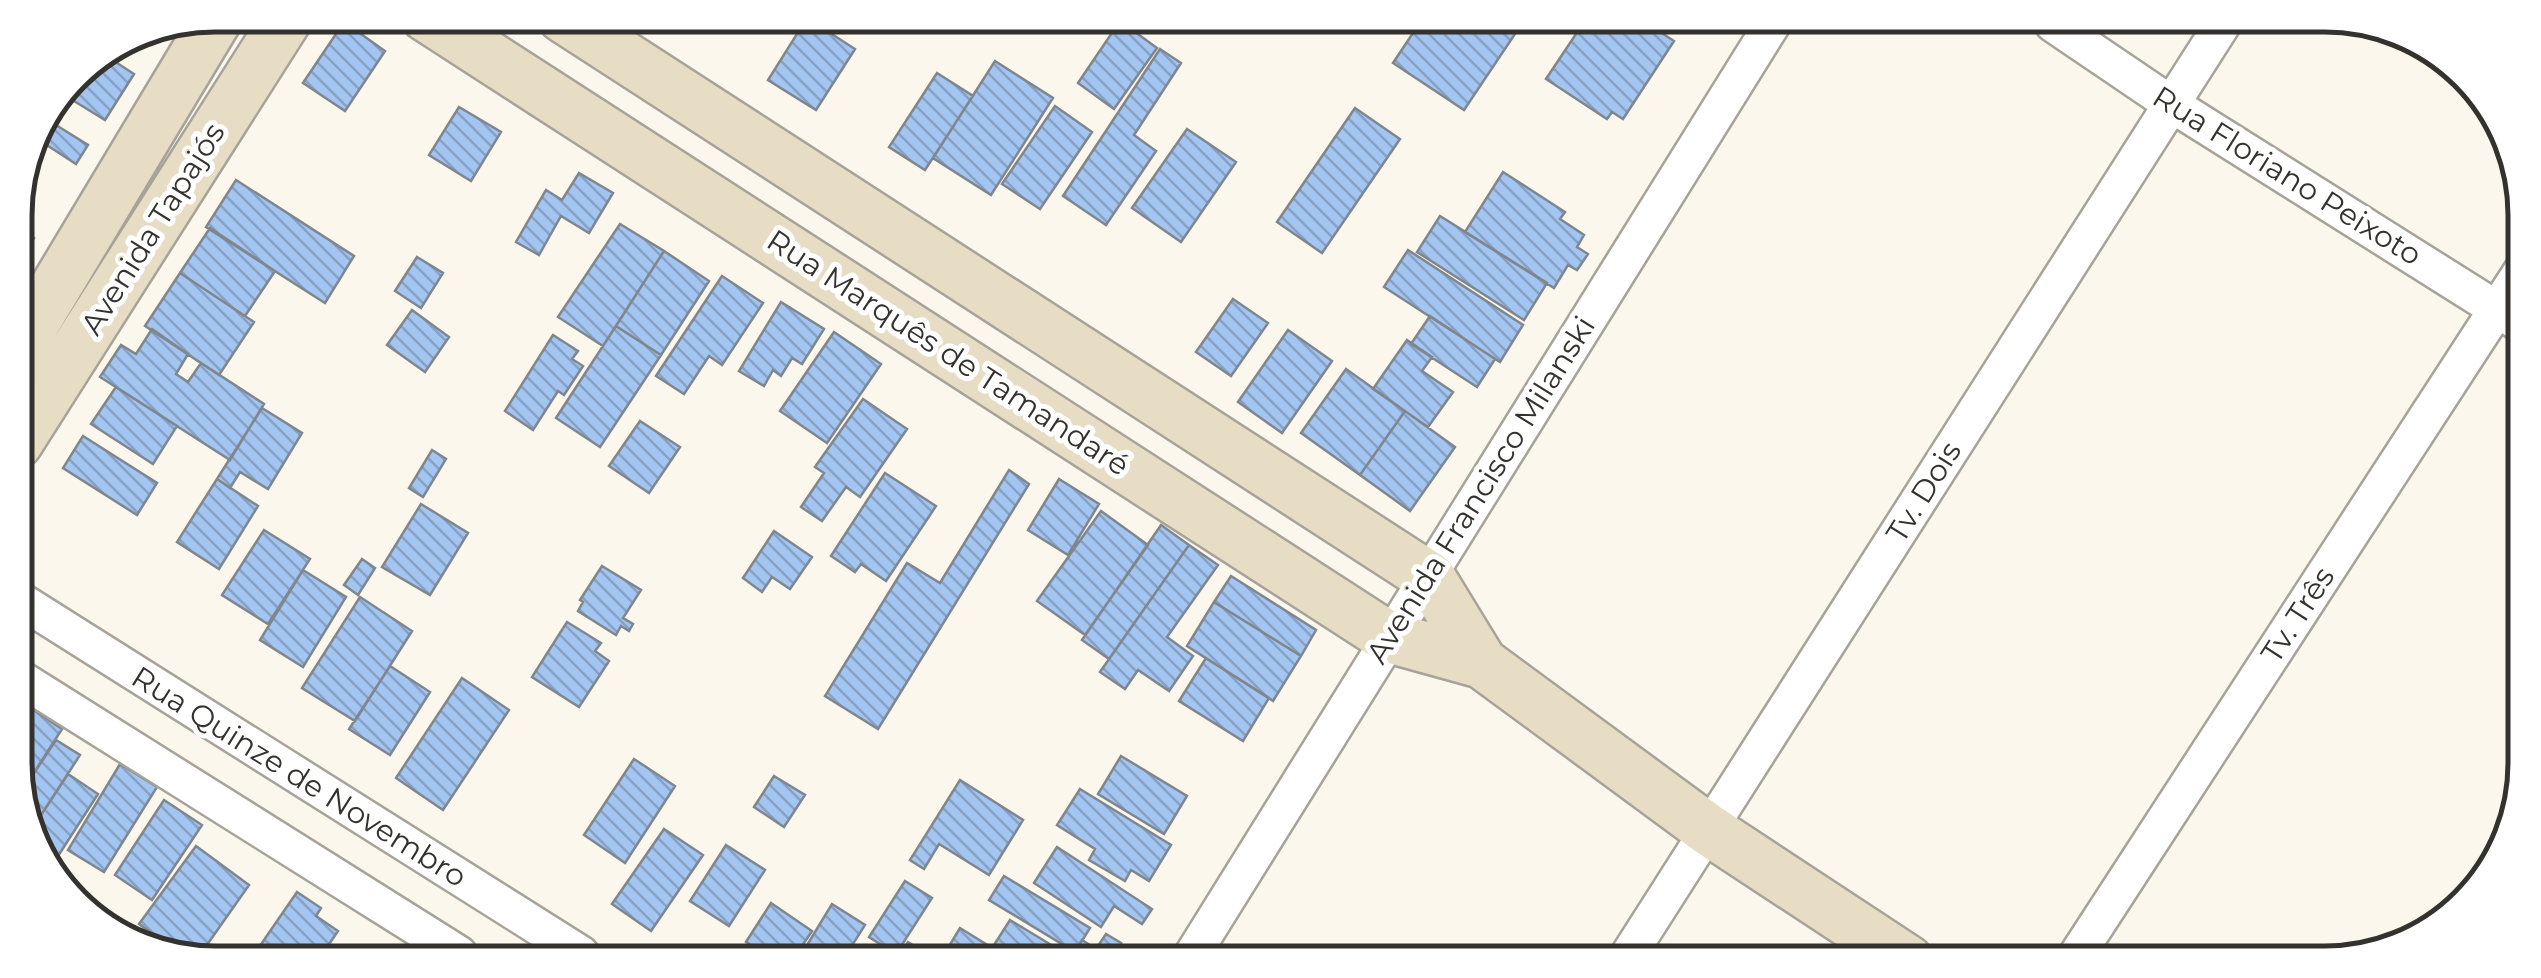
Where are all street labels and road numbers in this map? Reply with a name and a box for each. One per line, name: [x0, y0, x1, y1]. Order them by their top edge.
street label: Rua Floriano Peixoto: [2146, 78, 2428, 273]
street label: Avenida Tapajós: [73, 116, 233, 341]
street label: Rua Marquês de Tamandaré: [760, 221, 1136, 484]
street label: Avenida Francisco Milanski: [1358, 309, 1603, 670]
street label: Tv. Dois: [1878, 434, 1969, 549]
street label: Tv. Três: [2253, 560, 2342, 670]
street label: Rua Quinze de Novembro: [125, 658, 473, 895]

